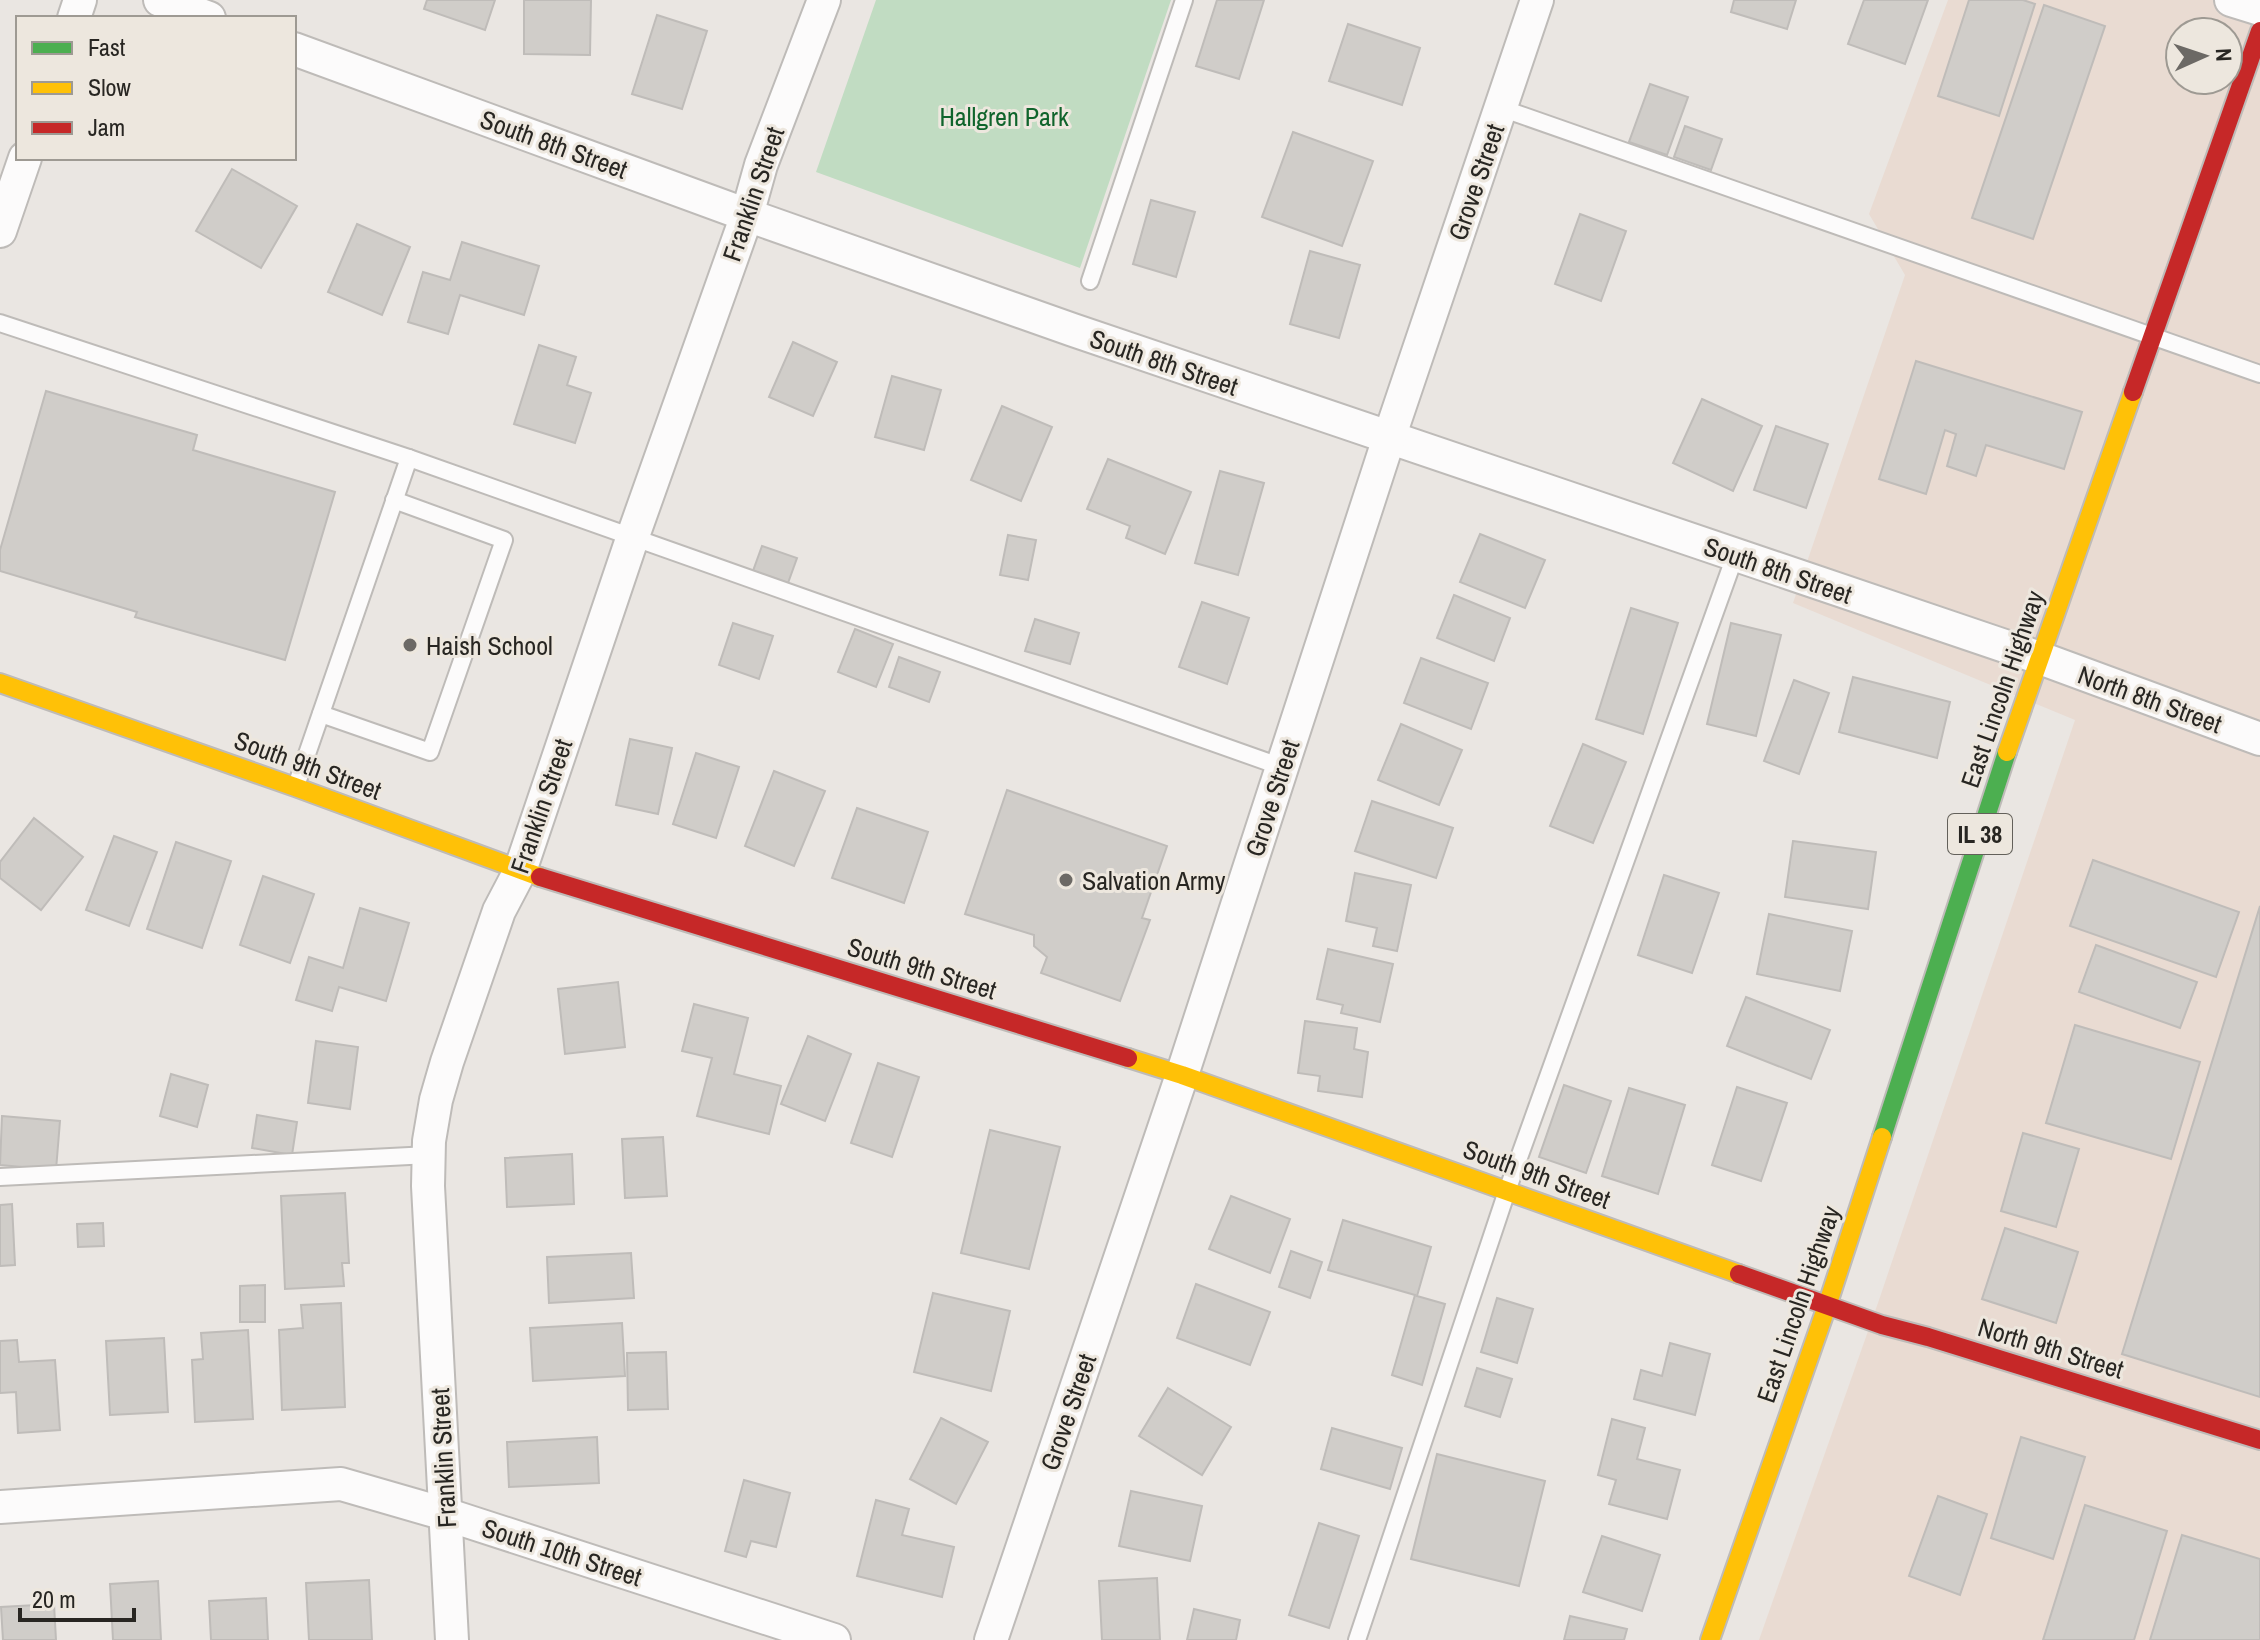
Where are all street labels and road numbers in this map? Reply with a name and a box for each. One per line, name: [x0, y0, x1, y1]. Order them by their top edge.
street label: South 8th Street: [476, 101, 632, 187]
street label: Grove Street: [1440, 119, 1512, 245]
street label: Franklin Street: [714, 122, 792, 266]
street label: South 8th Street: [1085, 320, 1243, 404]
street label: South 8th Street: [1699, 528, 1857, 612]
street label: East Lincoln Highway: [1952, 586, 2052, 792]
street label: North 8th Street: [2073, 657, 2227, 741]
street label: South 9th Street: [230, 722, 386, 808]
street label: Franklin Street: [502, 734, 580, 878]
street label: Grove Street: [1237, 735, 1307, 861]
road number: IL 38: [1948, 814, 2012, 854]
street label: South 9th Street: [843, 929, 1001, 1007]
street label: South 9th Street: [1459, 1131, 1615, 1217]
street label: East Lincoln Highway: [1748, 1201, 1848, 1407]
street label: North 9th Street: [1974, 1309, 2128, 1387]
street label: Grove Street: [1032, 1349, 1104, 1475]
street label: Franklin Street: [422, 1387, 464, 1529]
street label: South 10th Street: [478, 1510, 646, 1594]

